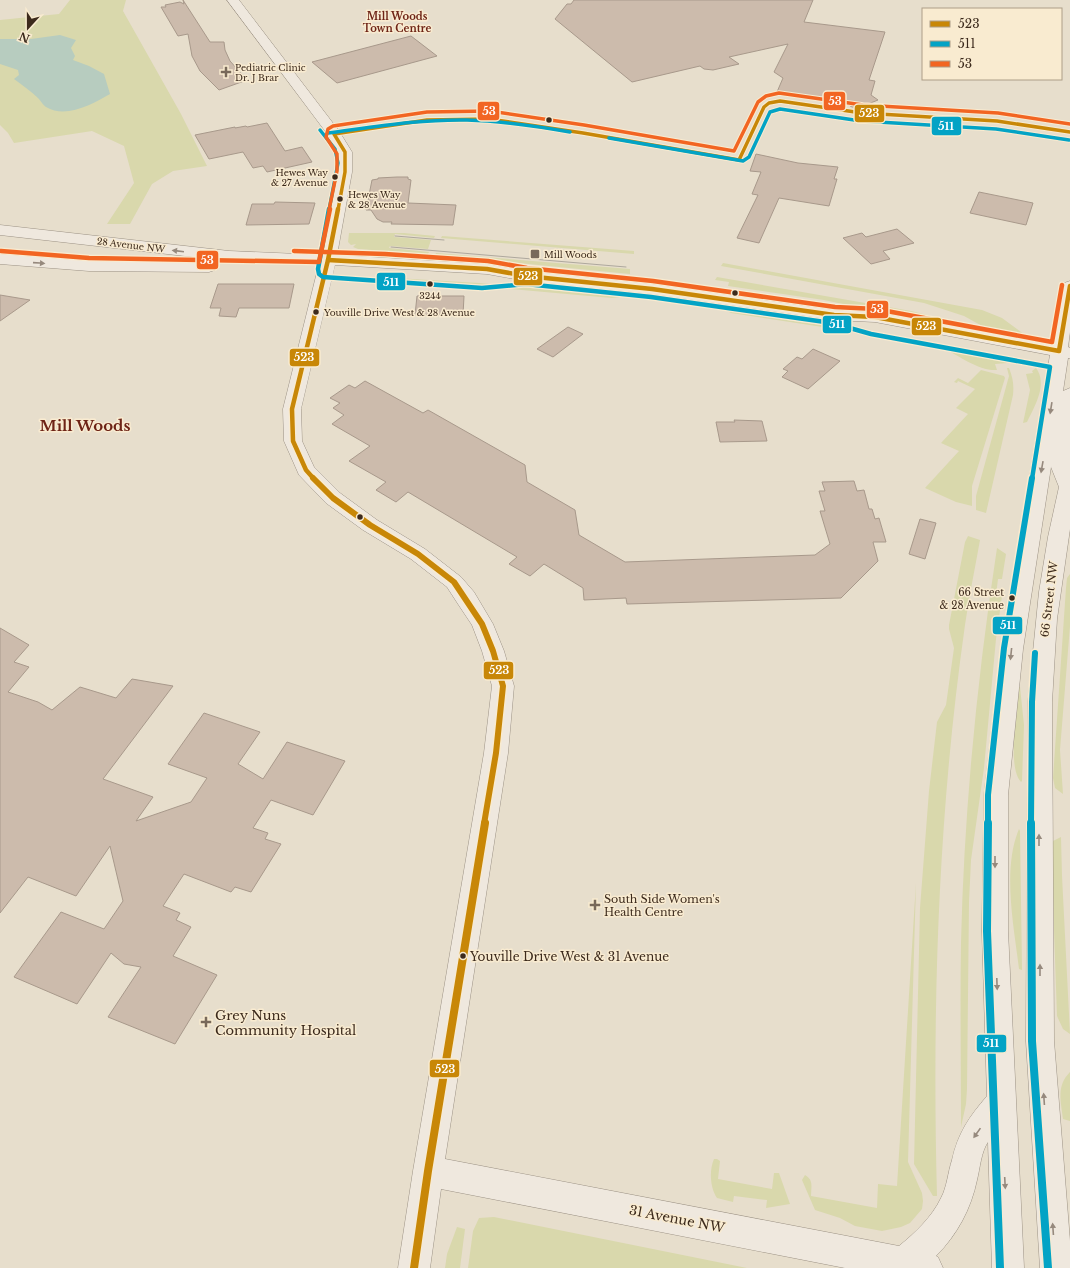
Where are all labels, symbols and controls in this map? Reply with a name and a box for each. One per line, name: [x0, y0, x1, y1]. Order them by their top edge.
north arrow: [8, 8, 48, 48]
legend: [922, 8, 1062, 80]
district label: Mill Woods Town Centre: [363, 10, 431, 35]
text: 523: [958, 16, 980, 31]
text: N: [16, 29, 32, 46]
text: 511: [958, 36, 976, 51]
text: 53: [958, 56, 972, 71]
place label: Pediatric Clinic Dr. J Brar: [235, 62, 306, 83]
marker: Pediatric Clinic Dr. J Brar: [220, 66, 232, 78]
line badge: 53: [823, 91, 846, 111]
text: 53: [828, 94, 842, 108]
line badge: 53: [477, 101, 500, 121]
text: 53: [482, 104, 496, 118]
line badge: 523: [854, 104, 885, 123]
text: 523: [859, 106, 879, 120]
unlabelled marker: [544, 115, 554, 125]
line badge: 511: [931, 116, 962, 136]
text: 511: [938, 119, 954, 133]
place label: Hewes Way & 27 Avenue: [271, 167, 328, 188]
marker: Hewes Way & 27 Avenue: [330, 172, 340, 182]
place label: Hewes Way & 28 Avenue: [348, 189, 406, 210]
marker: Hewes Way & 28 Avenue: [335, 194, 345, 204]
street label: 28 Avenue NW: [96, 235, 166, 255]
one-way arrow: [172, 248, 184, 254]
marker: Mill Woods: [529, 248, 541, 260]
place label: Mill Woods: [544, 249, 597, 260]
line badge: 53: [196, 250, 219, 270]
text: 53: [200, 253, 214, 267]
one-way arrow: [33, 259, 45, 266]
line badge: 523: [513, 267, 543, 286]
text: 523: [518, 269, 538, 283]
line badge: 511: [376, 272, 406, 291]
text: 511: [383, 275, 399, 289]
marker: 3244: [425, 279, 435, 289]
unlabelled marker: [730, 288, 740, 298]
place label: 3244: [419, 290, 441, 301]
line badge: 53: [866, 300, 889, 319]
text: 53: [870, 302, 884, 316]
marker: Youville Drive West & 28 Avenue: [311, 307, 321, 317]
place label: Youville Drive West & 28 Avenue: [323, 307, 475, 318]
line badge: 511: [822, 315, 852, 334]
text: 511: [829, 317, 845, 331]
line badge: 523: [911, 317, 942, 336]
text: 523: [916, 319, 936, 333]
line badge: 523: [289, 348, 320, 367]
text: 523: [294, 350, 314, 364]
one-way arrow: [1048, 402, 1054, 414]
district label: Mill Woods: [39, 416, 131, 435]
one-way arrow: [1038, 461, 1044, 473]
unlabelled marker: [355, 512, 365, 522]
street label: 66 Street NW: [1037, 559, 1061, 638]
place label: 66 Street & 28 Avenue: [940, 586, 1004, 612]
marker: 66 Street & 28 Avenue: [1007, 593, 1017, 603]
line badge: 511: [992, 616, 1023, 635]
text: 511: [1000, 618, 1016, 632]
one-way arrow: [1008, 648, 1015, 660]
line badge: 523: [483, 661, 514, 680]
text: 523: [489, 663, 509, 677]
one-way arrow: [1036, 833, 1042, 846]
one-way arrow: [992, 856, 998, 869]
place label: South Side Women's Health Centre: [604, 892, 720, 919]
marker: South Side Women's Health Centre: [589, 899, 601, 911]
place label: Youville Drive West & 31 Avenue: [469, 949, 669, 964]
marker: Youville Drive West & 31 Avenue: [458, 951, 468, 961]
one-way arrow: [1037, 963, 1043, 976]
one-way arrow: [994, 978, 1000, 991]
place label: Grey Nuns Community Hospital: [215, 1007, 356, 1039]
marker: Grey Nuns Community Hospital: [200, 1016, 212, 1028]
line badge: 511: [976, 1034, 1007, 1053]
text: 511: [983, 1036, 999, 1050]
line badge: 523: [429, 1059, 460, 1078]
text: 523: [435, 1062, 455, 1076]
one-way arrow: [1040, 1093, 1047, 1105]
one-way arrow: [973, 1128, 981, 1138]
one-way arrow: [1001, 1177, 1008, 1189]
street label: 31 Avenue NW: [628, 1201, 727, 1237]
one-way arrow: [1049, 1223, 1056, 1235]

